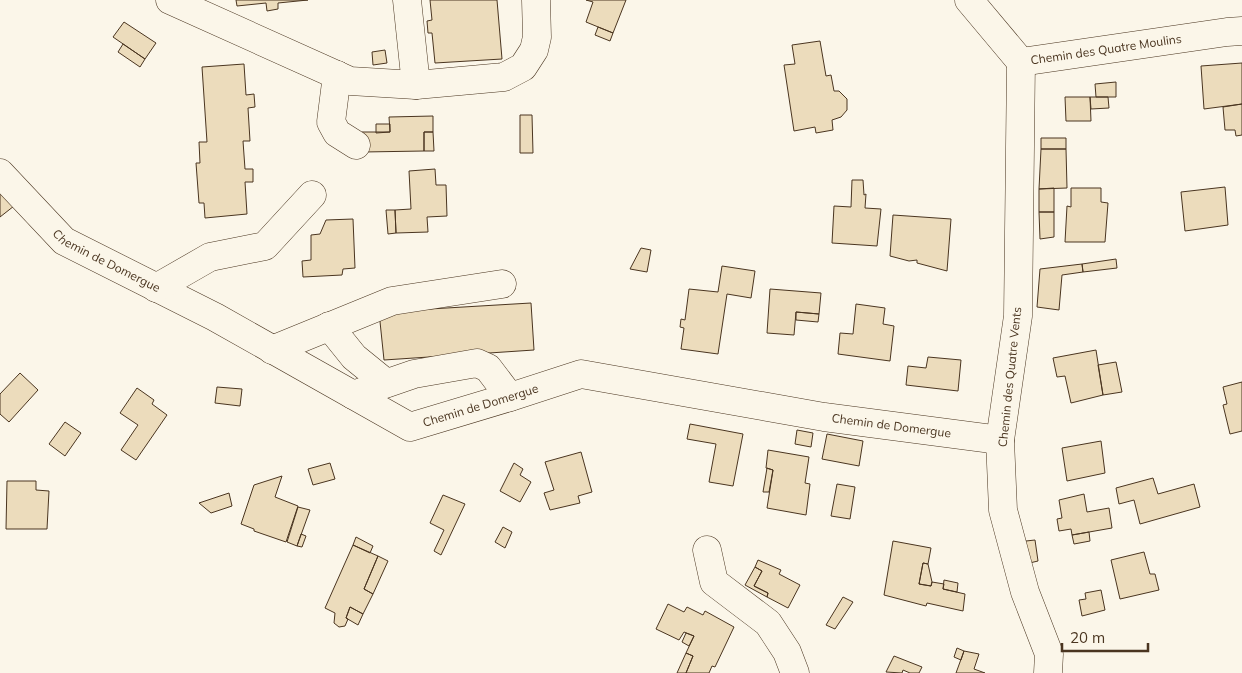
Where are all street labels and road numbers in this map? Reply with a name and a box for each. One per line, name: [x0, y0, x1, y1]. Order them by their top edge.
street label: Chemin des Quatre Moulins: [1029, 31, 1183, 68]
street label: Chemin de Domergue: [50, 226, 163, 295]
street label: Chemin des Quatre Vents: [995, 306, 1024, 448]
street label: Chemin de Domergue: [421, 380, 540, 430]
street label: Chemin de Domergue: [831, 410, 952, 441]

